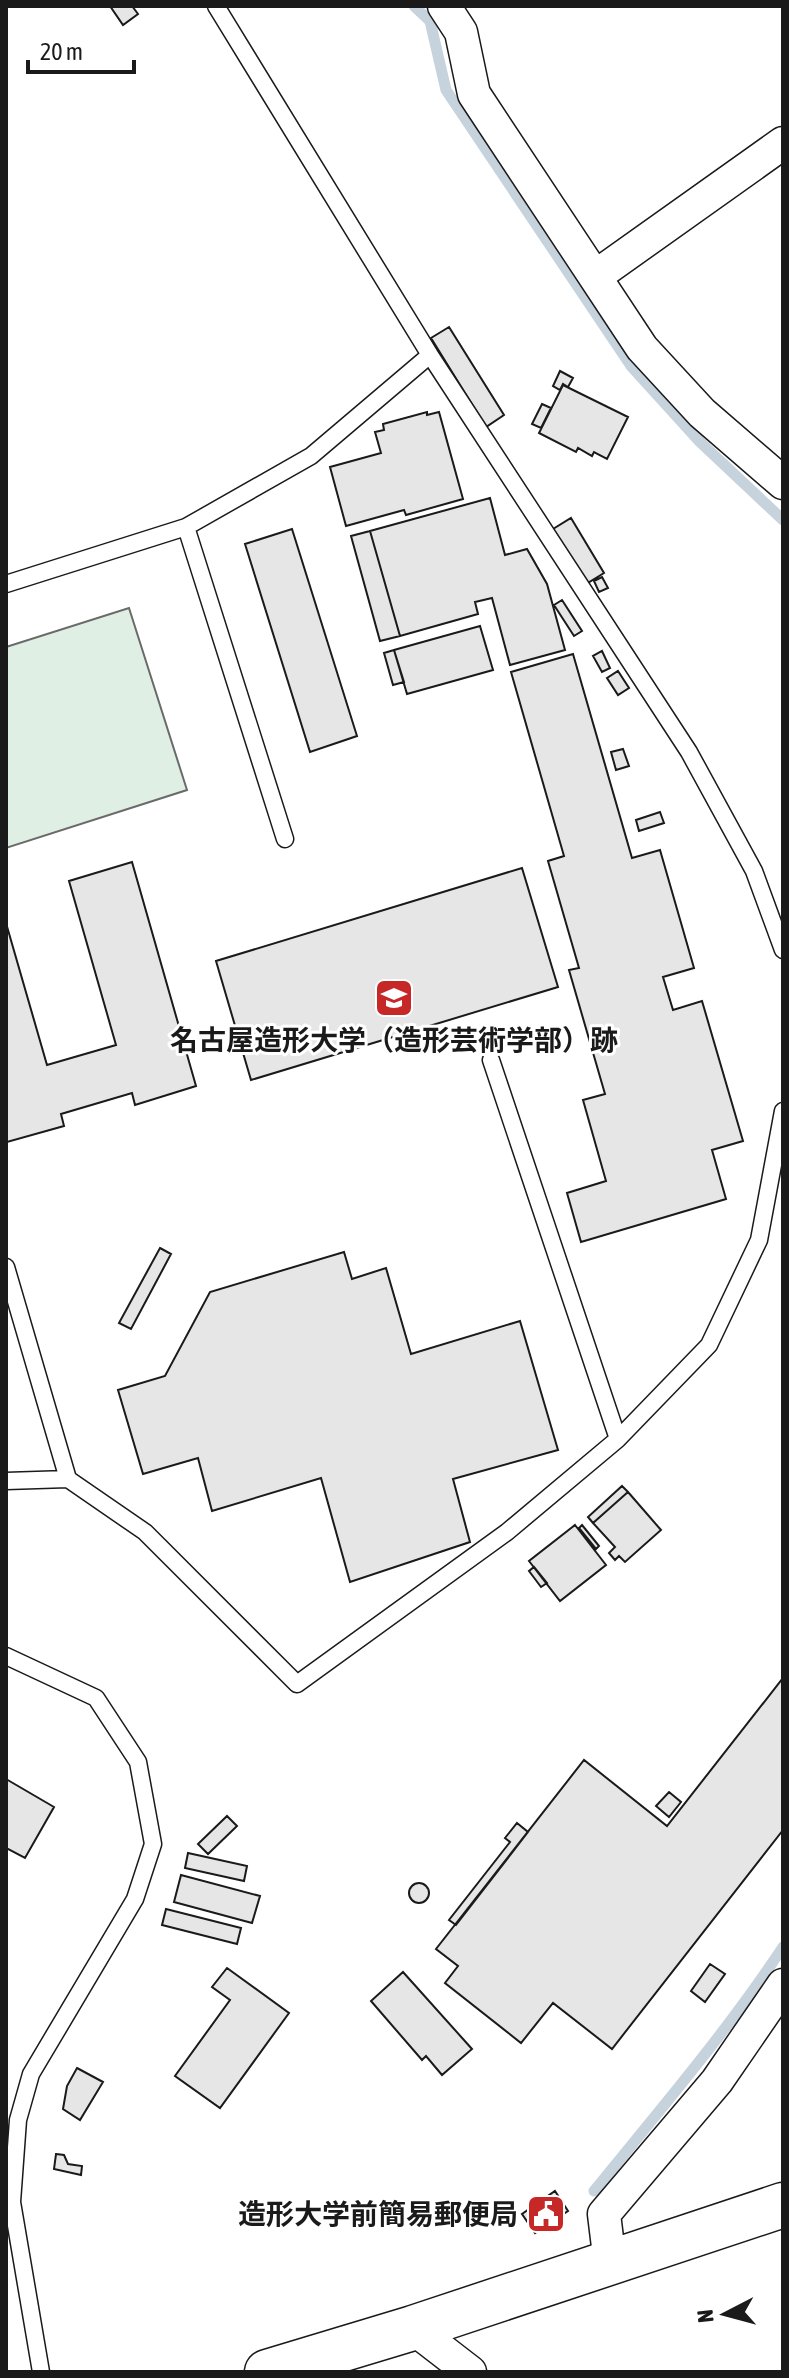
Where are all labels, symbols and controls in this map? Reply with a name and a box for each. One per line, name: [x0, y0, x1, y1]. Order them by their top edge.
scale bar: [28, 24, 134, 74]
text: 20 m: [40, 38, 83, 65]
school or university icon: 名古屋造形大学（造形芸術学部）跡: [373, 977, 415, 1019]
place label: 名古屋造形大学（造形芸術学部）跡: [170, 1024, 618, 1056]
public building icon: 造形大学前簡易郵便局: [525, 2193, 567, 2235]
place label: 造形大学前簡易郵便局: [238, 2198, 518, 2230]
north arrow: [685, 2274, 765, 2354]
text: N: [692, 2308, 719, 2324]

